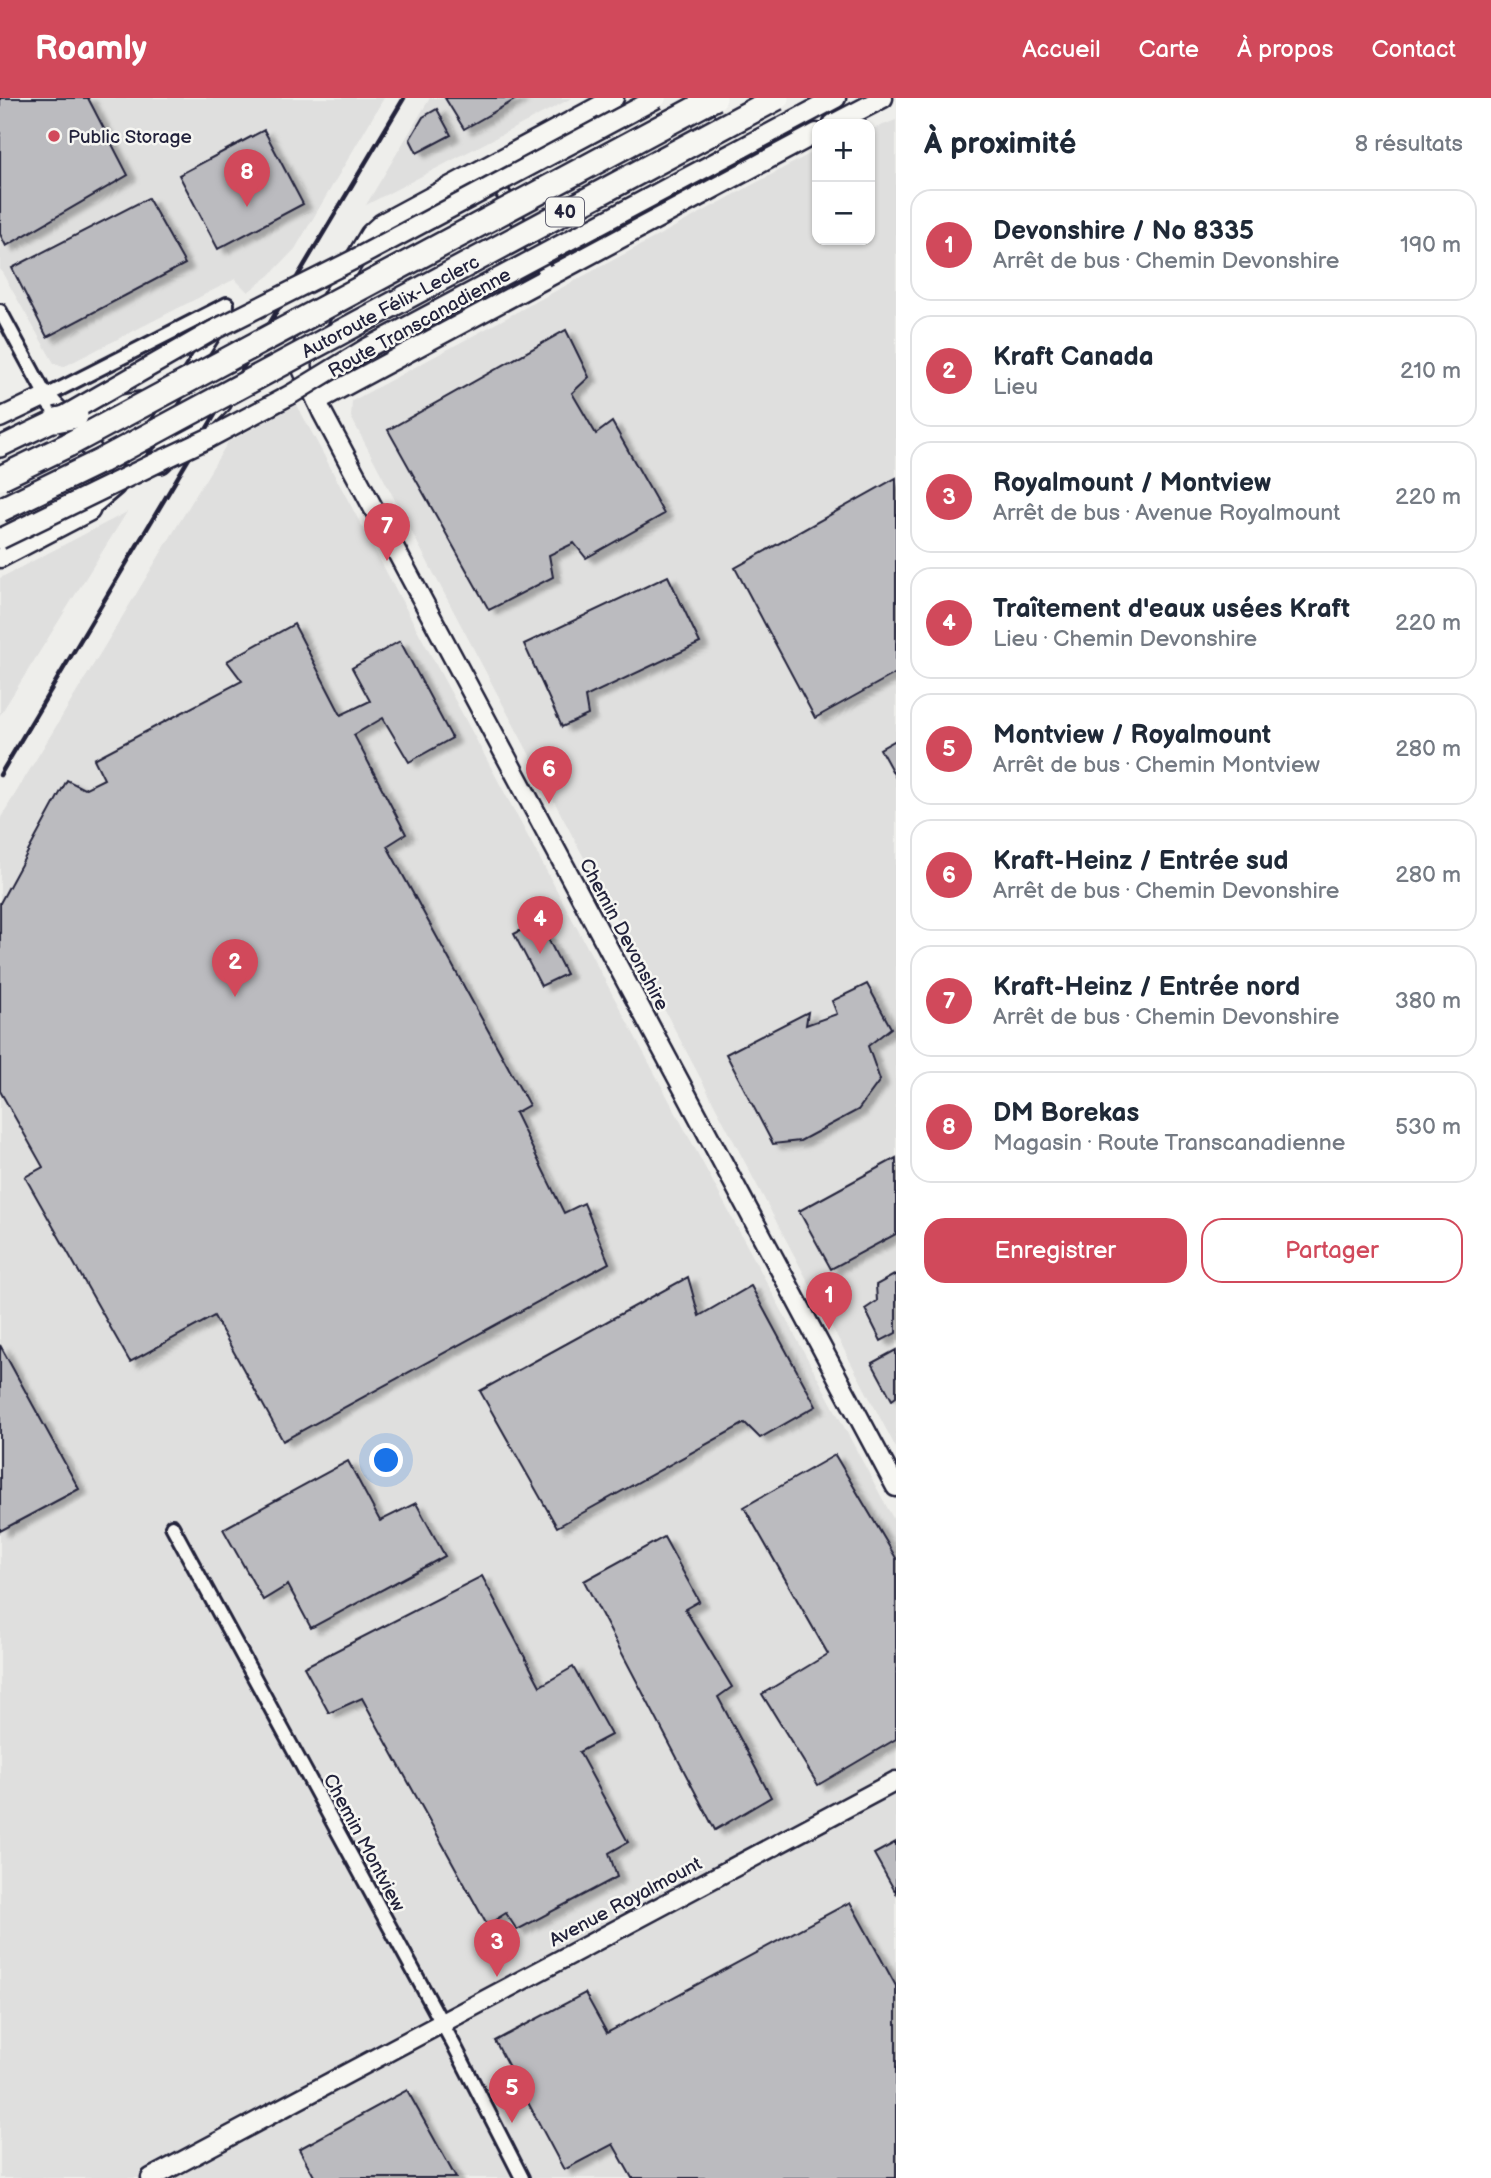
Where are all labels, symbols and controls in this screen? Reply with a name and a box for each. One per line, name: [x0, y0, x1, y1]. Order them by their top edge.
text: Roamly: [35, 29, 147, 69]
text: Accueil: [1022, 35, 1101, 64]
text: Carte: [1139, 35, 1199, 64]
text: À propos: [1237, 35, 1333, 64]
text: Contact: [1371, 35, 1456, 64]
map controls: [812, 119, 875, 245]
button: +: [812, 119, 875, 182]
place label: Public Storage: [68, 126, 192, 149]
text: À proximité: [924, 126, 1076, 162]
marker: Public Storage: [46, 128, 62, 144]
text: 8 résultats: [1355, 130, 1463, 158]
pin: 8: [224, 149, 270, 207]
button: −: [812, 182, 875, 245]
road number: 40: [546, 198, 584, 226]
text: Devonshire / No 8335: [993, 216, 1254, 247]
text: 1: [944, 231, 954, 259]
text: 190 m: [1400, 231, 1461, 259]
text: Arrêt de bus · Chemin Devonshire: [993, 247, 1339, 275]
street label: Autoroute Félix-Leclerc: [298, 251, 483, 364]
street label: Route Transcanadienne: [324, 264, 515, 383]
text: Kraft Canada: [993, 342, 1154, 373]
text: 2: [942, 357, 956, 385]
text: 210 m: [1400, 357, 1461, 385]
text: Lieu: [993, 373, 1038, 401]
text: Royalmount / Montview: [993, 468, 1271, 499]
text: 3: [942, 483, 956, 511]
text: 220 m: [1395, 483, 1461, 511]
text: Arrêt de bus · Avenue Royalmount: [993, 499, 1340, 527]
pin: 7: [364, 503, 410, 561]
text: Traîtement d'eaux usées Kraft: [993, 594, 1350, 625]
text: 4: [942, 609, 956, 637]
text: 220 m: [1395, 609, 1461, 637]
text: Lieu · Chemin Devonshire: [993, 625, 1257, 653]
text: Montview / Royalmount: [993, 720, 1271, 751]
text: 5: [942, 735, 956, 763]
text: 280 m: [1395, 735, 1461, 763]
pin: 6: [526, 746, 572, 804]
text: Arrêt de bus · Chemin Montview: [993, 751, 1320, 779]
text: Kraft-Heinz / Entrée sud: [993, 846, 1288, 877]
street label: Chemin Devonshire: [574, 855, 673, 1015]
text: 6: [942, 861, 956, 889]
text: 280 m: [1395, 861, 1461, 889]
text: Arrêt de bus · Chemin Devonshire: [993, 877, 1339, 905]
pin: 4: [517, 896, 563, 954]
pin: 2: [212, 939, 258, 997]
text: Kraft-Heinz / Entrée nord: [993, 972, 1300, 1003]
text: 7: [943, 987, 955, 1015]
text: 380 m: [1395, 987, 1461, 1015]
text: Arrêt de bus · Chemin Devonshire: [993, 1003, 1339, 1031]
text: DM Borekas: [993, 1098, 1139, 1129]
text: 8: [942, 1113, 956, 1141]
text: 530 m: [1395, 1113, 1461, 1141]
text: Magasin · Route Transcanadienne: [993, 1129, 1345, 1157]
button: Enregistrer: [924, 1218, 1187, 1283]
button: Partager: [1201, 1218, 1463, 1283]
pin: 1: [806, 1272, 852, 1330]
your location: [369, 1443, 403, 1477]
street label: Chemin Montview: [318, 1770, 410, 1916]
street label: Avenue Royalmount: [545, 1852, 706, 1952]
pin: 3: [474, 1919, 520, 1977]
pin: 5: [489, 2065, 535, 2123]

